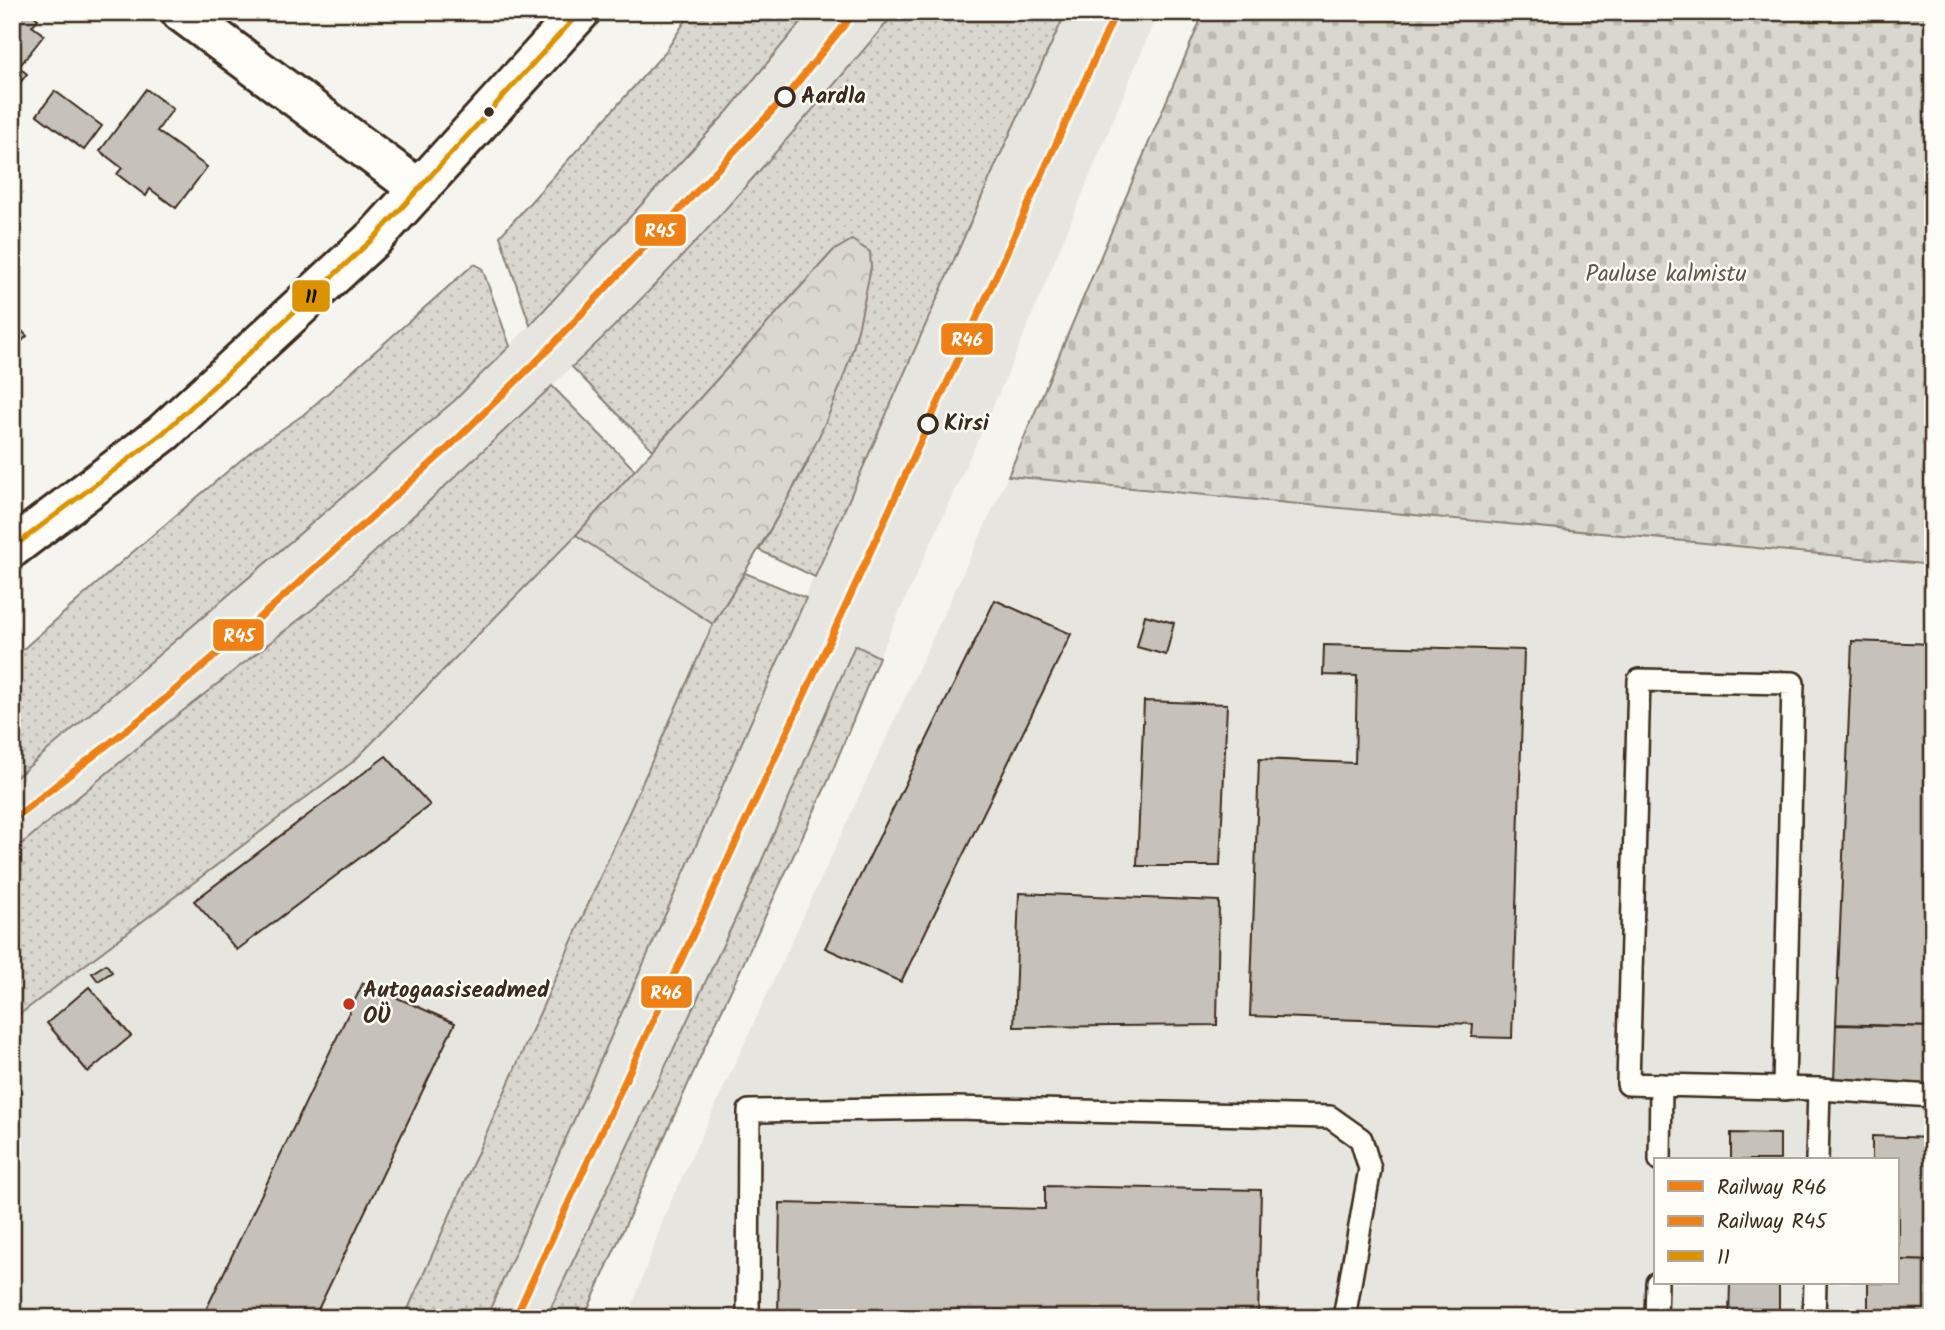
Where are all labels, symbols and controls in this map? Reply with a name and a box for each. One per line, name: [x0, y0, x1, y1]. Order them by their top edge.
place label: Aardla: [801, 79, 866, 115]
marker: Aardla: [775, 87, 795, 107]
unlabelled marker: [482, 105, 496, 119]
line badge: R45: [634, 213, 687, 247]
text: R45: [644, 217, 677, 247]
park label: Pauluse kalmistu: [1585, 257, 1747, 293]
line badge: 11: [291, 279, 331, 313]
text: 11: [305, 283, 317, 313]
line badge: R46: [940, 322, 994, 356]
text: R46: [951, 326, 983, 356]
place label: Kirsi: [944, 406, 990, 442]
marker: Kirsi: [918, 414, 938, 434]
line badge: R45: [212, 618, 265, 652]
text: R45: [223, 622, 256, 652]
place label: Autogaasiseadmed OÜ: [363, 973, 550, 1035]
line badge: R46: [640, 975, 693, 1009]
text: R46: [650, 979, 682, 1009]
marker: Autogaasiseadmed OÜ: [341, 996, 357, 1012]
legend: [1654, 1158, 1899, 1284]
text: Railway R46: [1717, 1172, 1827, 1205]
text: Railway R45: [1717, 1206, 1828, 1239]
text: 11: [1717, 1242, 1730, 1275]

